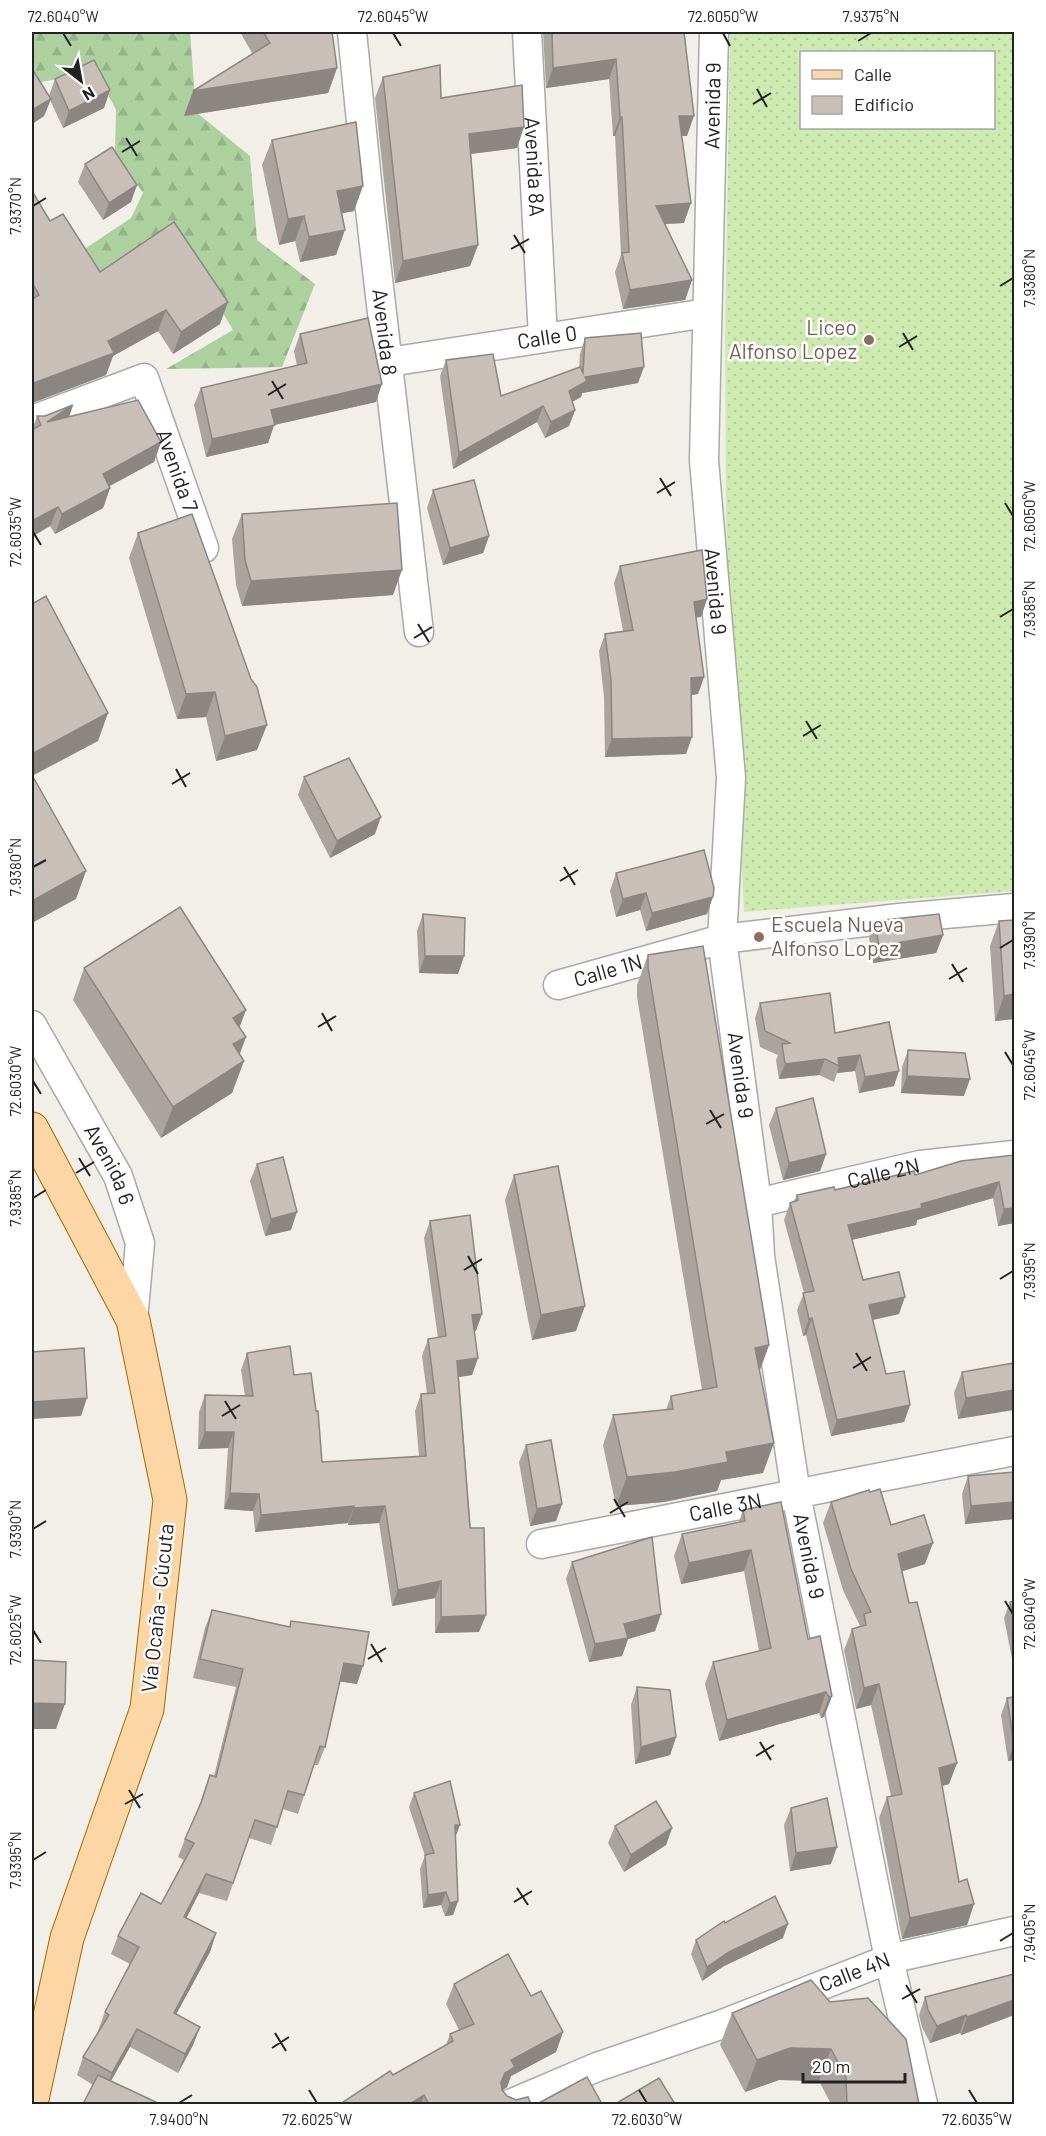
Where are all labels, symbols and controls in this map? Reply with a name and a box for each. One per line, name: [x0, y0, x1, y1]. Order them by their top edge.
text: 72.6040°W: [27, 7, 99, 25]
text: 72.6045°W: [358, 7, 428, 25]
text: 72.6050°W: [688, 7, 758, 25]
text: 7.9375°N: [843, 7, 899, 25]
north arrow: [51, 51, 111, 111]
legend: [800, 51, 995, 129]
street label: Avenida 9: [698, 62, 725, 150]
text: Calle: [854, 63, 892, 85]
text: N: [80, 83, 98, 105]
text: Edificio: [854, 93, 914, 115]
street label: Avenida 8A: [520, 116, 551, 217]
text: 7.9370°N: [6, 177, 24, 235]
text: 7.9380°N: [1020, 249, 1038, 307]
street label: Avenida 8: [368, 287, 403, 377]
place label: Liceo Alfonso Lopez: [729, 314, 857, 363]
street label: Calle 0: [515, 319, 579, 353]
marker: Liceo Alfonso Lopez: [862, 333, 876, 347]
street label: Avenida 7: [152, 426, 204, 515]
text: 72.6050°W: [1020, 481, 1038, 551]
text: 72.6035°W: [6, 497, 24, 567]
street label: Avenida 9: [701, 547, 733, 636]
text: 7.9385°N: [1020, 580, 1038, 638]
text: 7.9380°N: [6, 838, 24, 896]
place label: Escuela Nueva Alfonso Lopez: [771, 911, 904, 960]
text: 7.9390°N: [1020, 911, 1038, 969]
marker: Escuela Nueva Alfonso Lopez: [752, 930, 766, 944]
street label: Calle 1N: [571, 948, 645, 991]
street label: Avenida 9: [723, 1030, 760, 1120]
text: 72.6045°W: [1020, 1030, 1038, 1100]
text: 72.6030°W: [6, 1046, 24, 1116]
street label: Avenida 6: [80, 1119, 141, 1208]
street label: Calle 2N: [844, 1151, 922, 1193]
text: 7.9385°N: [6, 1169, 24, 1227]
text: 7.9395°N: [1020, 1242, 1038, 1300]
street label: Calle 3N: [687, 1487, 764, 1526]
text: 7.9390°N: [6, 1500, 24, 1558]
street label: Avenida 9: [789, 1511, 831, 1601]
street label: Vía Ocaña - Cúcuta: [135, 1522, 178, 1694]
text: 72.6040°W: [1020, 1578, 1038, 1650]
text: 72.6025°W: [6, 1595, 24, 1665]
text: 7.9395°N: [6, 1831, 24, 1889]
text: 7.9405°N: [1020, 1904, 1038, 1962]
street label: Calle 4N: [815, 1946, 893, 1996]
scale bar: [803, 2046, 905, 2084]
text: 20 m: [812, 2055, 850, 2077]
text: 7.9400°N: [149, 2110, 209, 2128]
text: 72.6025°W: [282, 2110, 352, 2128]
text: 72.6030°W: [612, 2110, 682, 2128]
text: 72.6035°W: [942, 2110, 1012, 2128]

